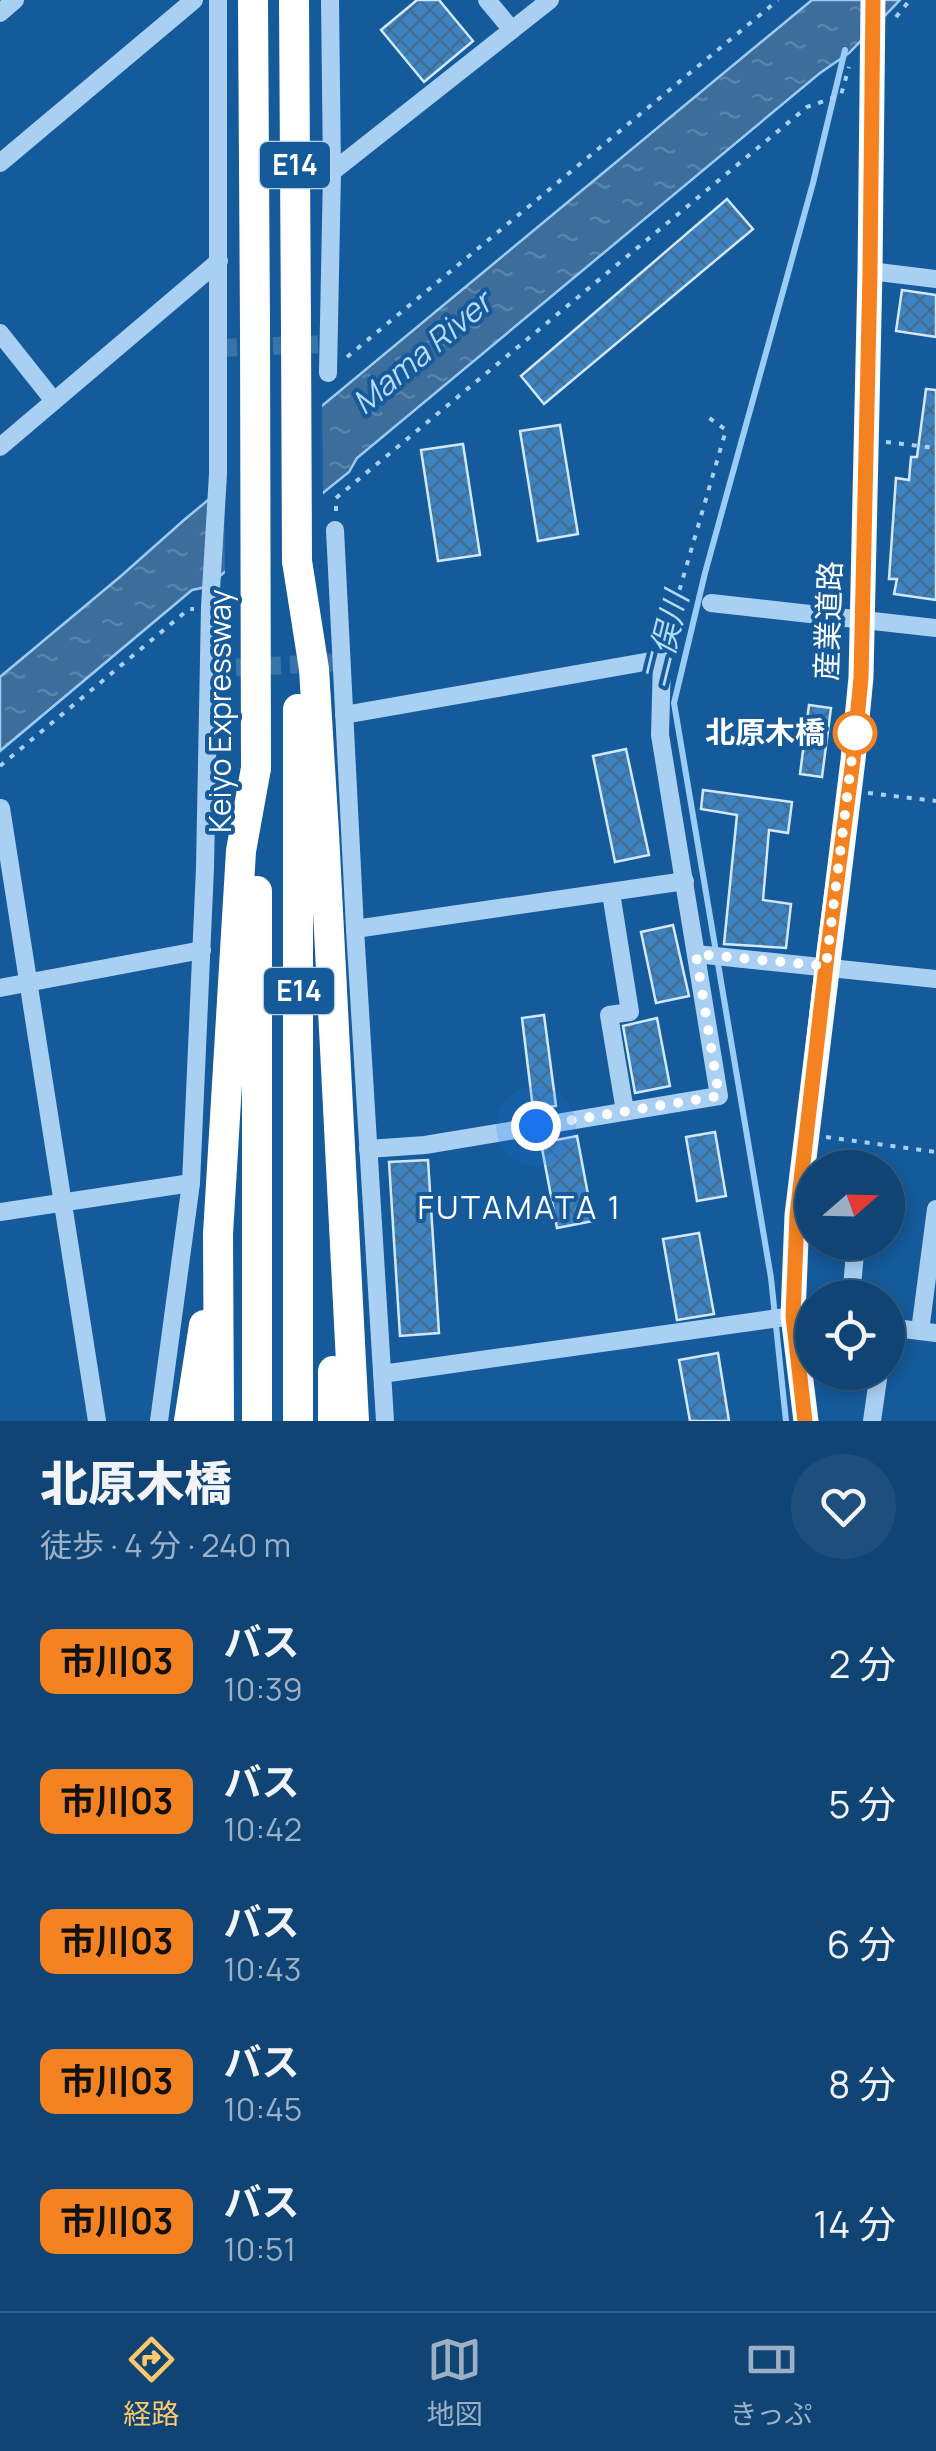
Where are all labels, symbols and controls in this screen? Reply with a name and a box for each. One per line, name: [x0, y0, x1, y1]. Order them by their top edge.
road number: E14: [260, 142, 330, 188]
water label: Mama River: [342, 278, 504, 424]
street label: 産業道路: [805, 560, 850, 682]
water label: 二俣川: [632, 584, 699, 691]
street label: Keiyo Expressway: [199, 589, 240, 833]
place label: 北原木橋: [705, 711, 825, 752]
marker: 北原木橋: [834, 712, 876, 754]
road number: E14: [264, 968, 334, 1014]
your location: [511, 1101, 561, 1151]
north arrow: [795, 1150, 905, 1260]
map controls: [795, 1150, 905, 1390]
district label: FUTAMATA 1: [417, 1185, 623, 1229]
button: locate: [795, 1280, 905, 1390]
text: 北原木橋: [40, 1450, 232, 1515]
button: heart: [791, 1454, 896, 1559]
text: 徒歩 · 4 分 · 240 m: [40, 1523, 291, 1567]
text: バス: [223, 1615, 299, 1667]
text: 市川03: [60, 1637, 173, 1685]
text: 2 分: [829, 1637, 896, 1689]
text: 10:39: [223, 1667, 303, 1711]
text: バス: [223, 1755, 299, 1807]
text: 市川03: [60, 1777, 173, 1825]
text: 5 分: [828, 1777, 896, 1829]
text: 10:42: [223, 1807, 302, 1851]
text: バス: [223, 1895, 299, 1947]
text: 市川03: [60, 1917, 173, 1965]
text: 6 分: [827, 1917, 896, 1969]
text: 10:43: [223, 1947, 302, 1991]
text: バス: [223, 2035, 299, 2087]
text: 市川03: [60, 2057, 173, 2105]
text: 8 分: [828, 2057, 896, 2109]
text: 10:45: [223, 2087, 302, 2131]
text: バス: [223, 2175, 299, 2227]
text: 市川03: [60, 2197, 173, 2245]
text: 14 分: [813, 2197, 896, 2249]
text: 10:51: [223, 2227, 296, 2271]
tab: 経路: [124, 2332, 180, 2432]
tab: 地図: [427, 2332, 483, 2432]
tab: きっぷ: [730, 2332, 812, 2432]

